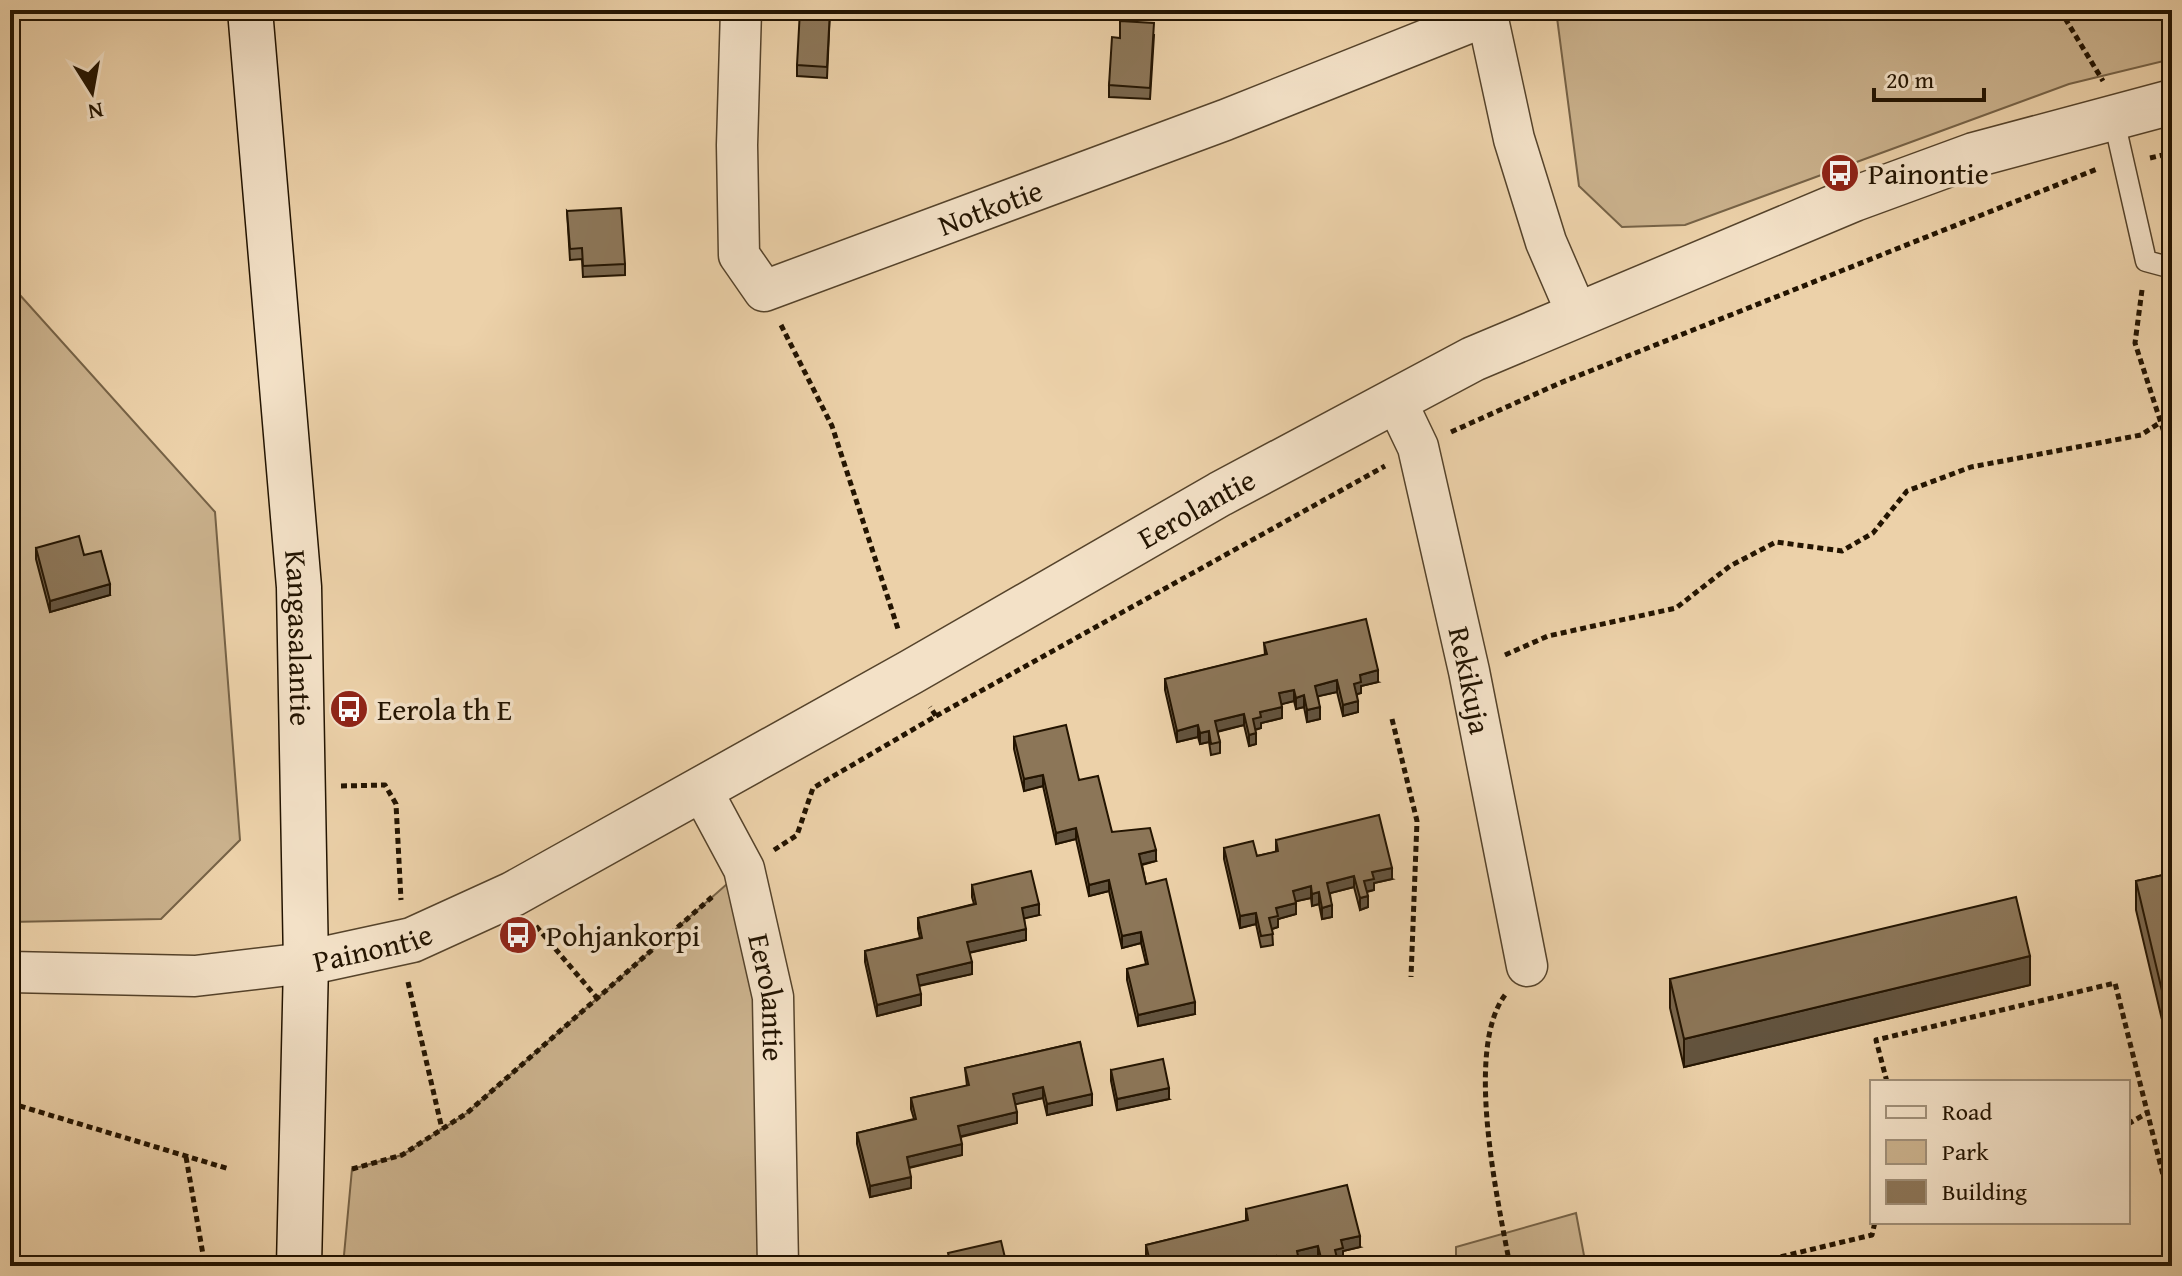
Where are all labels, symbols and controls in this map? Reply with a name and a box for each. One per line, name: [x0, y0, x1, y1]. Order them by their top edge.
north arrow: [52, 52, 132, 132]
scale bar: [1874, 52, 1984, 102]
text: 20 m: [1886, 62, 1934, 97]
text: N: [85, 95, 106, 129]
place label: Painontie: [1868, 151, 1989, 195]
bus stop icon: Painontie: [1819, 152, 1861, 194]
street label: Notkotie: [931, 168, 1049, 247]
street label: Eerolantie: [1129, 457, 1263, 559]
street label: Kangasalantie: [274, 548, 324, 727]
street label: Rekikuja: [1438, 622, 1503, 738]
place label: Eerola th E: [377, 687, 512, 731]
bus stop icon: Eerola th E: [328, 688, 370, 730]
street label: Painontie: [309, 912, 439, 983]
place label: Pohjankorpi: [546, 913, 700, 957]
bus stop icon: Pohjankorpi: [497, 914, 539, 956]
street label: Eerolantie: [737, 929, 796, 1062]
legend: [1870, 1080, 2130, 1224]
text: Road: [1942, 1094, 1992, 1129]
text: Park: [1942, 1134, 1989, 1169]
text: Building: [1942, 1174, 2027, 1209]

